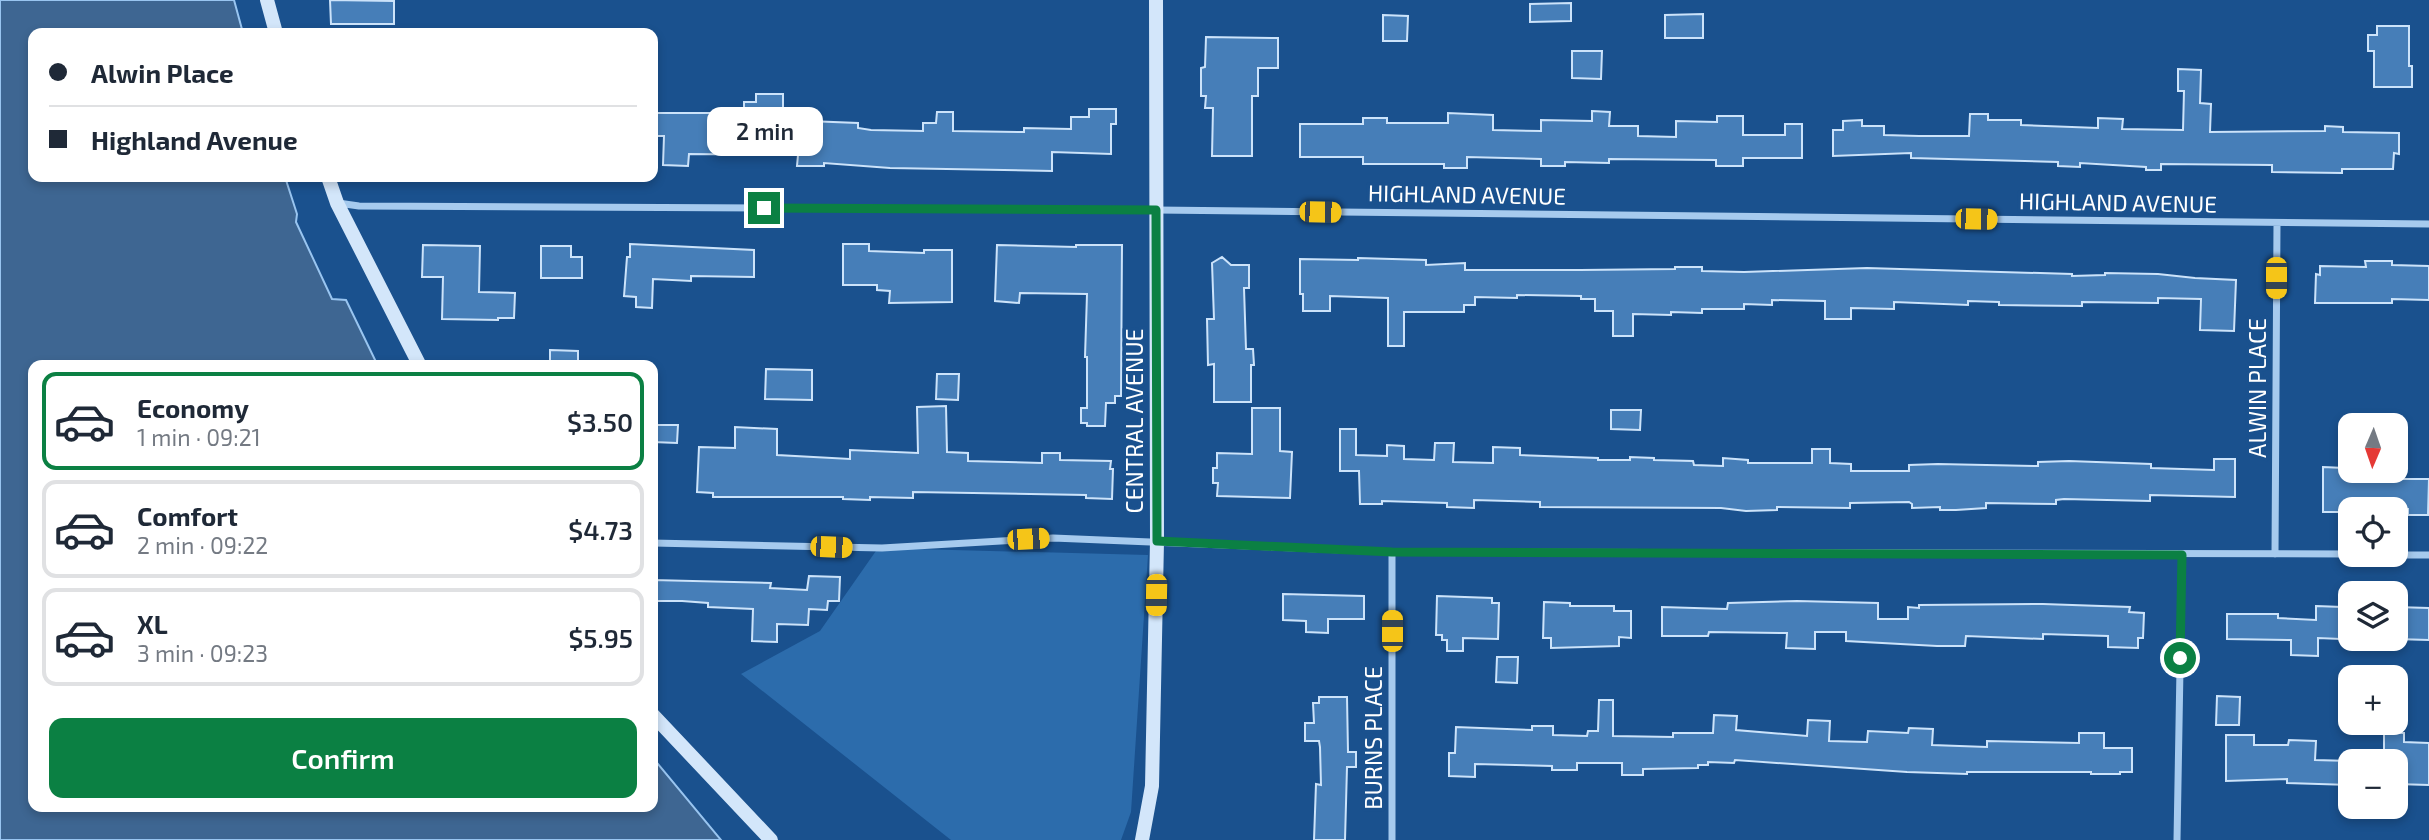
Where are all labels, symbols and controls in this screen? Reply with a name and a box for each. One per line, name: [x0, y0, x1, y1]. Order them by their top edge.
text: Alwin Place: [91, 57, 234, 88]
callout: 2 min: [706, 106, 822, 156]
text: 2 min: [736, 117, 794, 145]
text: Highland Avenue: [91, 124, 298, 155]
street label: HIGHLAND AVENUE: [1368, 178, 1566, 210]
street label: HIGHLAND AVENUE: [2019, 186, 2217, 218]
route end: [748, 192, 780, 224]
car: [1299, 201, 1342, 223]
car: [1955, 208, 1998, 230]
car: [2266, 257, 2287, 299]
street label: ALWIN PLACE: [2243, 318, 2271, 458]
street label: CENTRAL AVENUE: [1120, 329, 1148, 513]
icon: car: [53, 390, 116, 453]
text: Economy: [137, 392, 249, 423]
text: $3.50: [567, 406, 633, 437]
north arrow: [2338, 413, 2408, 483]
map controls: [2338, 413, 2408, 819]
text: 1 min · 09:21: [137, 423, 261, 451]
button: locate: [2338, 497, 2408, 567]
icon: car: [53, 498, 116, 561]
text: Comfort: [137, 500, 238, 531]
text: $4.73: [568, 514, 633, 545]
car: [1007, 527, 1050, 551]
text: 2 min · 09:22: [137, 531, 268, 559]
car: [810, 536, 853, 558]
car: [1146, 574, 1167, 616]
button: layers: [2338, 581, 2408, 651]
icon: car: [53, 606, 116, 669]
text: XL: [137, 608, 168, 639]
car: [1382, 610, 1403, 652]
text: $5.95: [568, 622, 633, 653]
text: 3 min · 09:23: [137, 639, 268, 667]
route start: [2164, 642, 2196, 674]
button: +: [2338, 665, 2408, 735]
street label: BURNS PLACE: [1359, 666, 1387, 810]
button: Confirm: [49, 718, 637, 798]
button: −: [2338, 749, 2408, 819]

